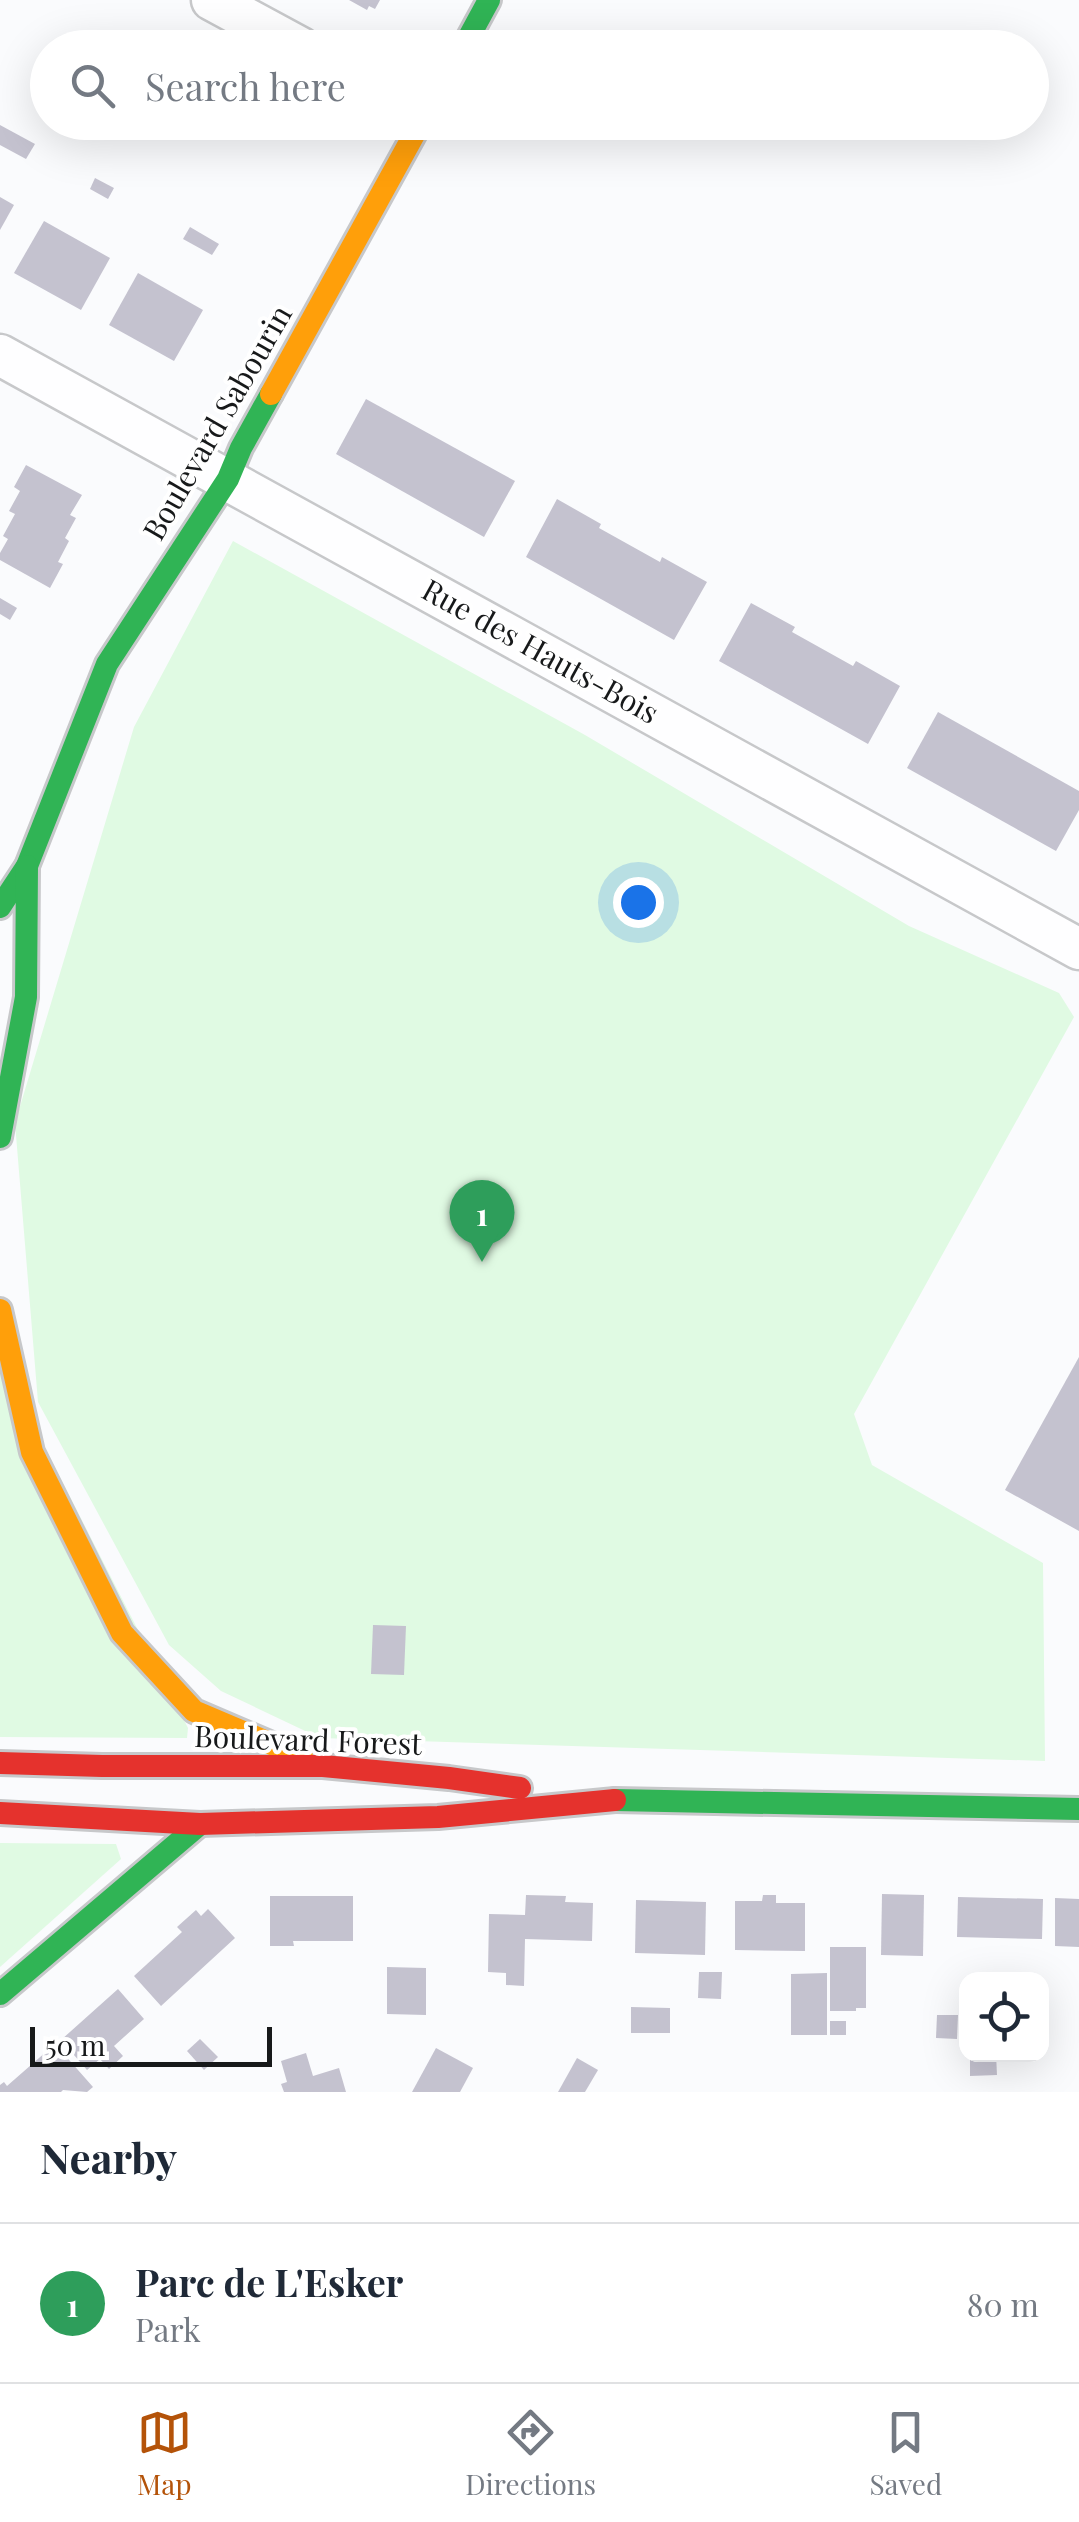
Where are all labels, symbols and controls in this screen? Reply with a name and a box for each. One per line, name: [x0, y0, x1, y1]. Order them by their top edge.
search box: [30, 30, 1049, 140]
icon: search: [65, 58, 120, 113]
text: Search here: [145, 60, 346, 111]
street label: Boulevard Sabourin: [133, 297, 300, 547]
street label: Rue des Hauts-Bois: [416, 569, 666, 732]
your location: [613, 877, 664, 928]
pin: 1: [450, 1180, 514, 1262]
street label: Boulevard Forest: [194, 1715, 423, 1763]
map controls: [959, 1972, 1049, 2062]
button: locate: [959, 1972, 1049, 2062]
scale bar: [30, 2022, 272, 2066]
text: 50 m: [45, 2026, 105, 2063]
text: Nearby: [40, 2129, 177, 2185]
text: Parc de L'Esker: [135, 2256, 403, 2307]
text: 1: [66, 2282, 79, 2325]
text: 80 m: [967, 2282, 1039, 2325]
text: Park: [135, 2307, 201, 2350]
tab: Map: [137, 2405, 192, 2502]
tab: Directions: [465, 2405, 596, 2502]
tab: Saved: [869, 2405, 942, 2502]

